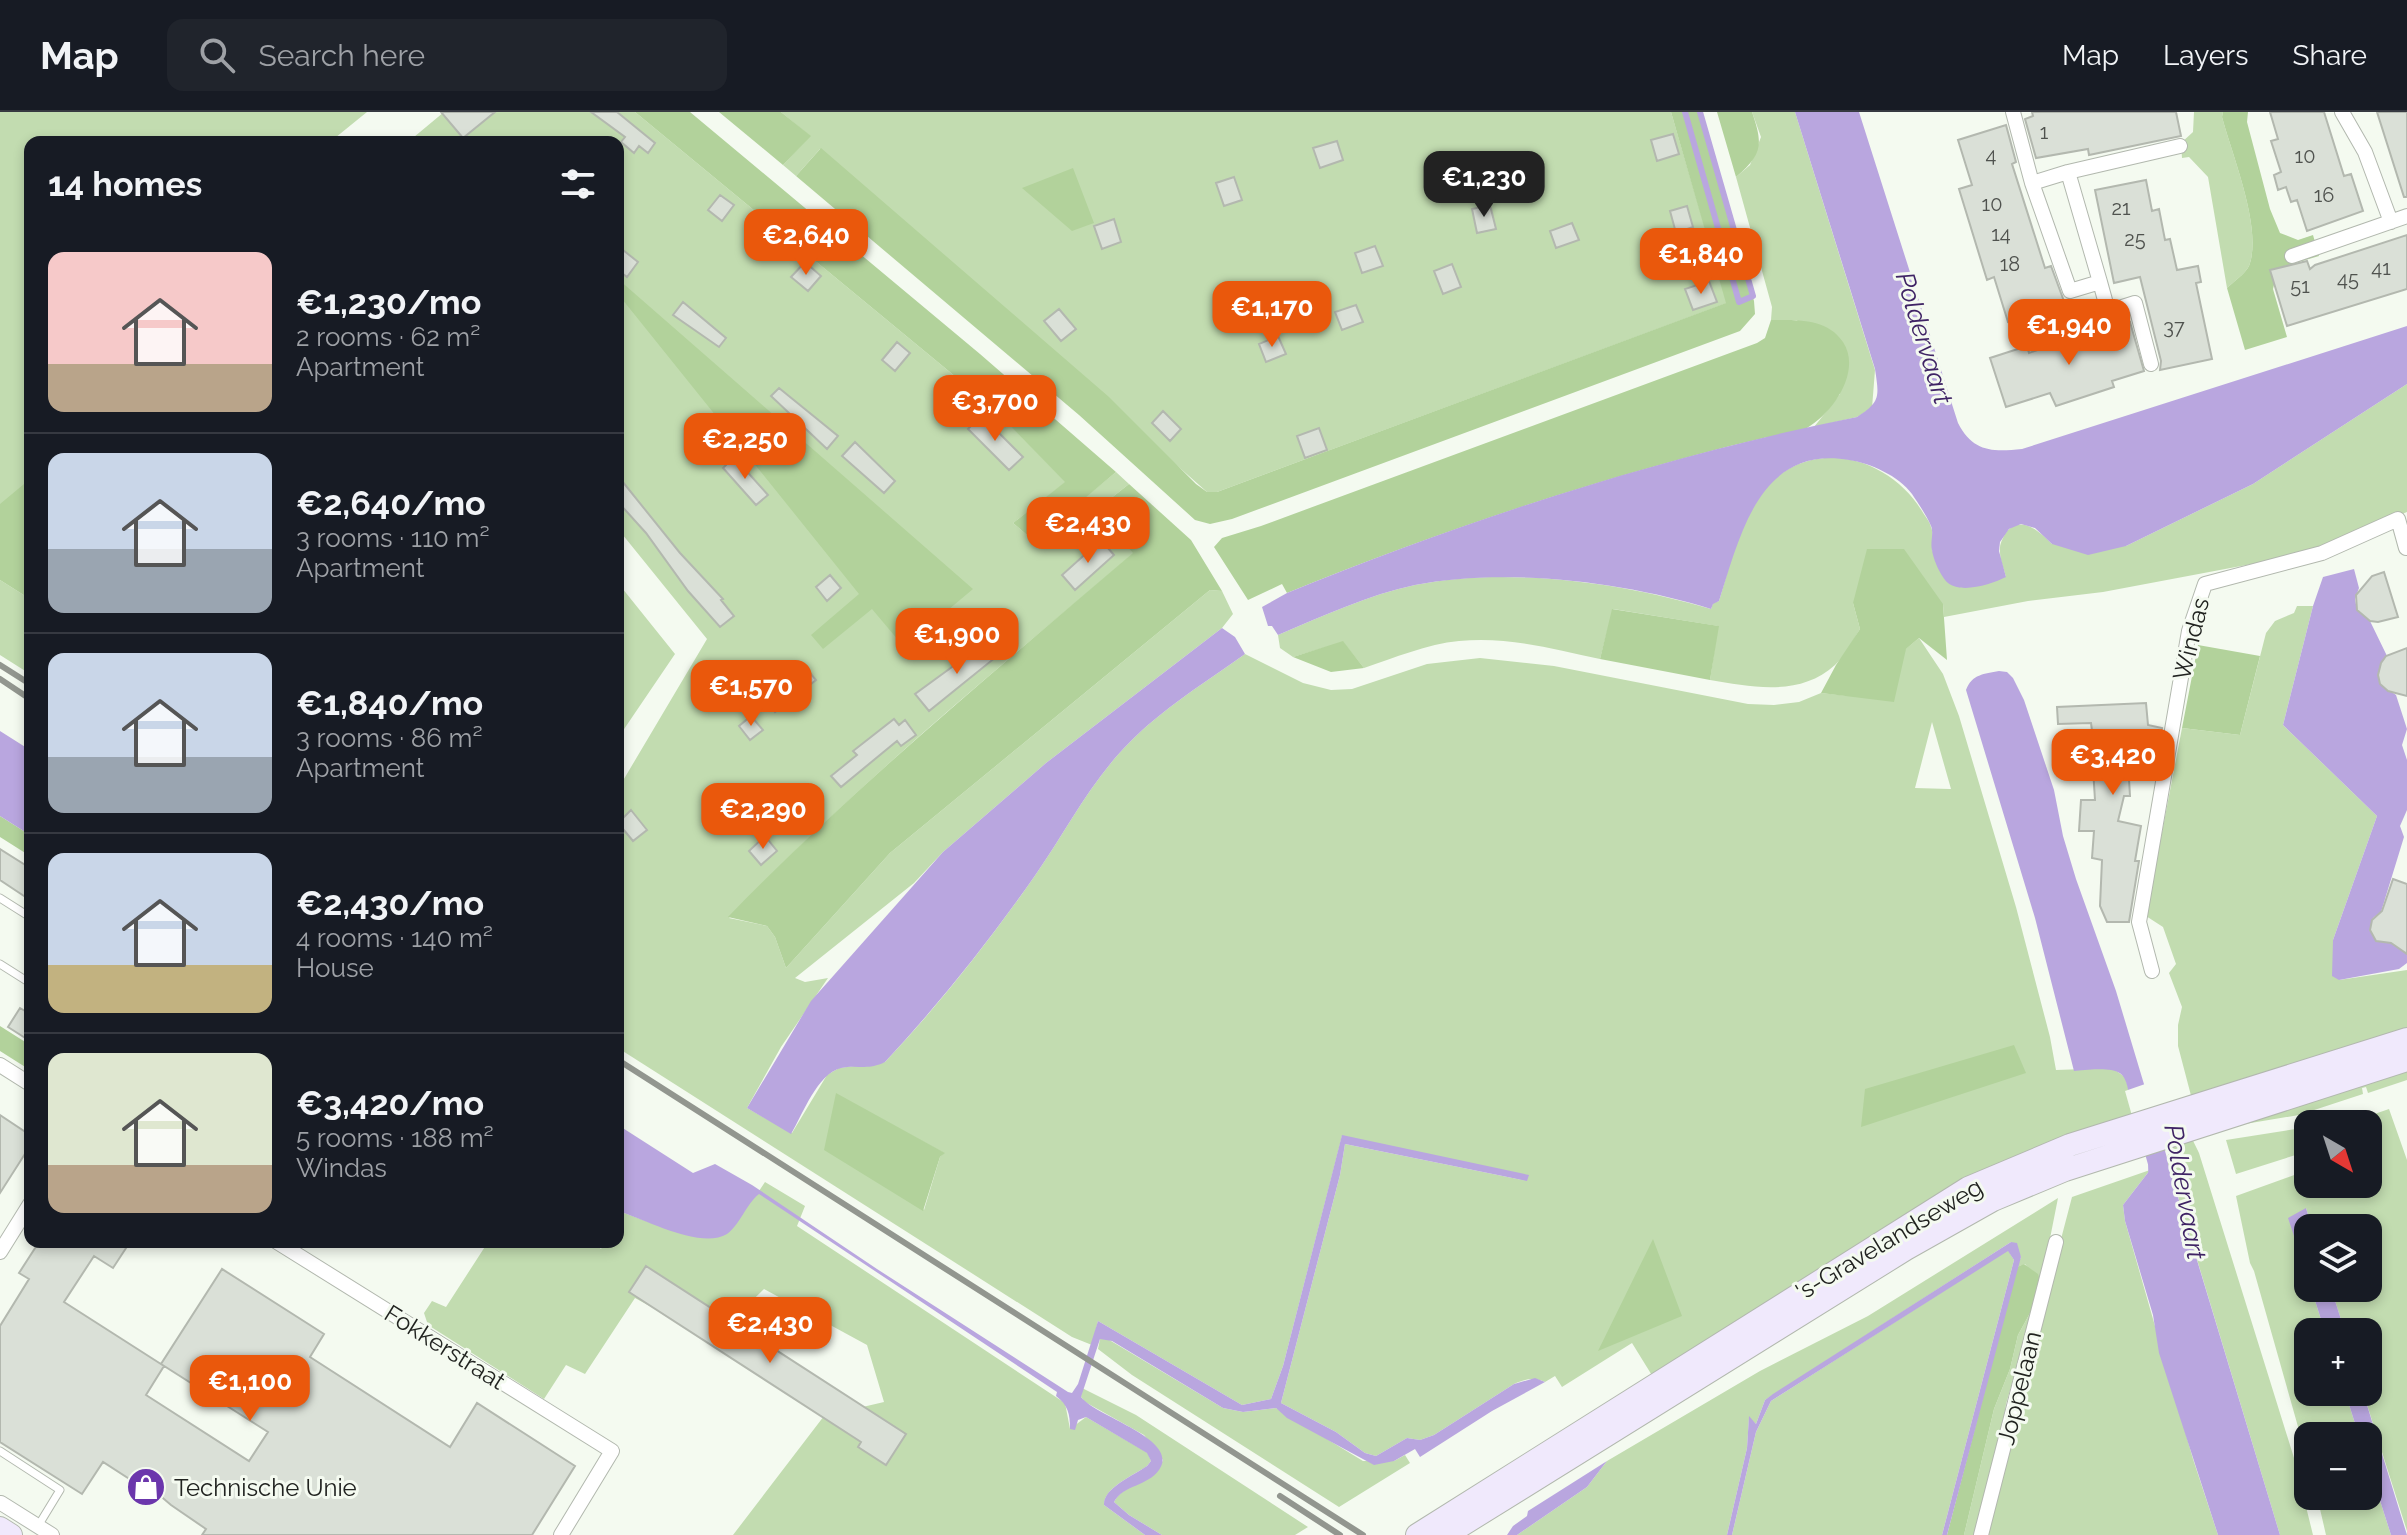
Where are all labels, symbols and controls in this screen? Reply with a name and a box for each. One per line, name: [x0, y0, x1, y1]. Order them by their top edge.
search box: [167, 19, 727, 91]
text: Map: [40, 33, 119, 78]
icon: search: [195, 33, 239, 77]
text: Search here: [259, 38, 425, 73]
text: Map: [2062, 39, 2119, 72]
text: Layers: [2163, 39, 2249, 72]
text: Share: [2293, 39, 2367, 72]
house number: 1: [2040, 120, 2049, 144]
house number: 4: [1986, 143, 1997, 167]
house number: 10: [2295, 144, 2315, 168]
pin: €1,230: [1419, 151, 1549, 219]
icon: filters: [556, 162, 600, 206]
text: €1,230: [1442, 162, 1526, 192]
text: 14 homes: [48, 164, 202, 204]
house number: 16: [2314, 183, 2334, 207]
house number: 10: [1982, 192, 2002, 216]
house number: 21: [2112, 196, 2131, 220]
pin: €2,640: [741, 209, 871, 277]
text: €2,640: [762, 220, 850, 250]
house number: 14: [1991, 222, 2011, 246]
house number: 25: [2124, 227, 2146, 251]
pin: €1,840: [1636, 228, 1766, 296]
text: €1,840: [1658, 239, 1744, 269]
house number: 18: [2000, 252, 2020, 276]
house number: 41: [2371, 256, 2391, 280]
house number: 45: [2337, 267, 2359, 291]
water label: Poldervaart: [1890, 268, 1958, 408]
house number: 51: [2290, 274, 2310, 298]
pin: €1,170: [1207, 281, 1337, 349]
text: €1,230/mo: [296, 282, 481, 322]
icon: home: [112, 284, 208, 380]
text: €1,170: [1230, 292, 1314, 322]
pin: €1,940: [2004, 299, 2134, 367]
text: €1,940: [2026, 310, 2112, 340]
house number: 37: [2163, 315, 2185, 339]
text: 2 rooms · 62 m²: [296, 322, 480, 352]
text: Apartment: [296, 352, 425, 382]
pin: €3,700: [930, 375, 1060, 443]
text: €3,700: [951, 386, 1039, 416]
pin: €2,250: [680, 413, 810, 481]
text: €2,250: [702, 424, 788, 454]
text: €2,640/mo: [296, 483, 486, 523]
icon: home: [112, 485, 208, 581]
pin: €2,430: [1023, 497, 1153, 565]
text: €2,430: [1045, 508, 1131, 538]
text: 3 rooms · 110 m²: [296, 523, 490, 553]
text: Apartment: [296, 553, 425, 583]
street label: Windas: [2167, 595, 2215, 683]
pin: €1,900: [892, 608, 1022, 676]
text: €1,900: [914, 619, 1000, 649]
pin: €1,570: [686, 660, 816, 728]
text: €1,570: [709, 671, 793, 701]
text: €1,840/mo: [296, 683, 483, 723]
icon: home: [112, 685, 208, 781]
text: 3 rooms · 86 m²: [296, 723, 483, 753]
pin: €3,420: [2048, 729, 2178, 797]
text: €3,420: [2070, 740, 2156, 770]
text: Apartment: [296, 753, 425, 783]
pin: €2,290: [698, 783, 828, 851]
text: €2,290: [719, 794, 807, 824]
text: €2,430/mo: [296, 883, 484, 923]
icon: home: [112, 885, 208, 981]
text: 4 rooms · 140 m²: [296, 923, 493, 953]
text: House: [296, 953, 374, 983]
text: €3,420/mo: [296, 1083, 484, 1123]
icon: home: [112, 1085, 208, 1181]
north arrow: [2294, 1110, 2382, 1198]
map controls: [2294, 1110, 2382, 1510]
water label: Poldervaart: [2158, 1122, 2212, 1262]
text: 5 rooms · 188 m²: [296, 1123, 494, 1153]
text: Windas: [296, 1153, 387, 1183]
street label: 's-Gravelandseweg: [1790, 1172, 1988, 1306]
button: layers: [2294, 1214, 2382, 1302]
pin: €2,430: [705, 1297, 835, 1365]
street label: Fokkerstraat: [379, 1298, 511, 1396]
text: €2,430: [727, 1308, 813, 1338]
button: +: [2294, 1318, 2382, 1406]
street label: Joppelaan: [1991, 1328, 2047, 1448]
pin: €1,100: [185, 1355, 315, 1423]
text: €1,100: [208, 1366, 292, 1396]
button: −: [2294, 1422, 2382, 1510]
shop icon: Technische Unie: [125, 1466, 167, 1508]
place label: Technische Unie: [174, 1473, 357, 1502]

